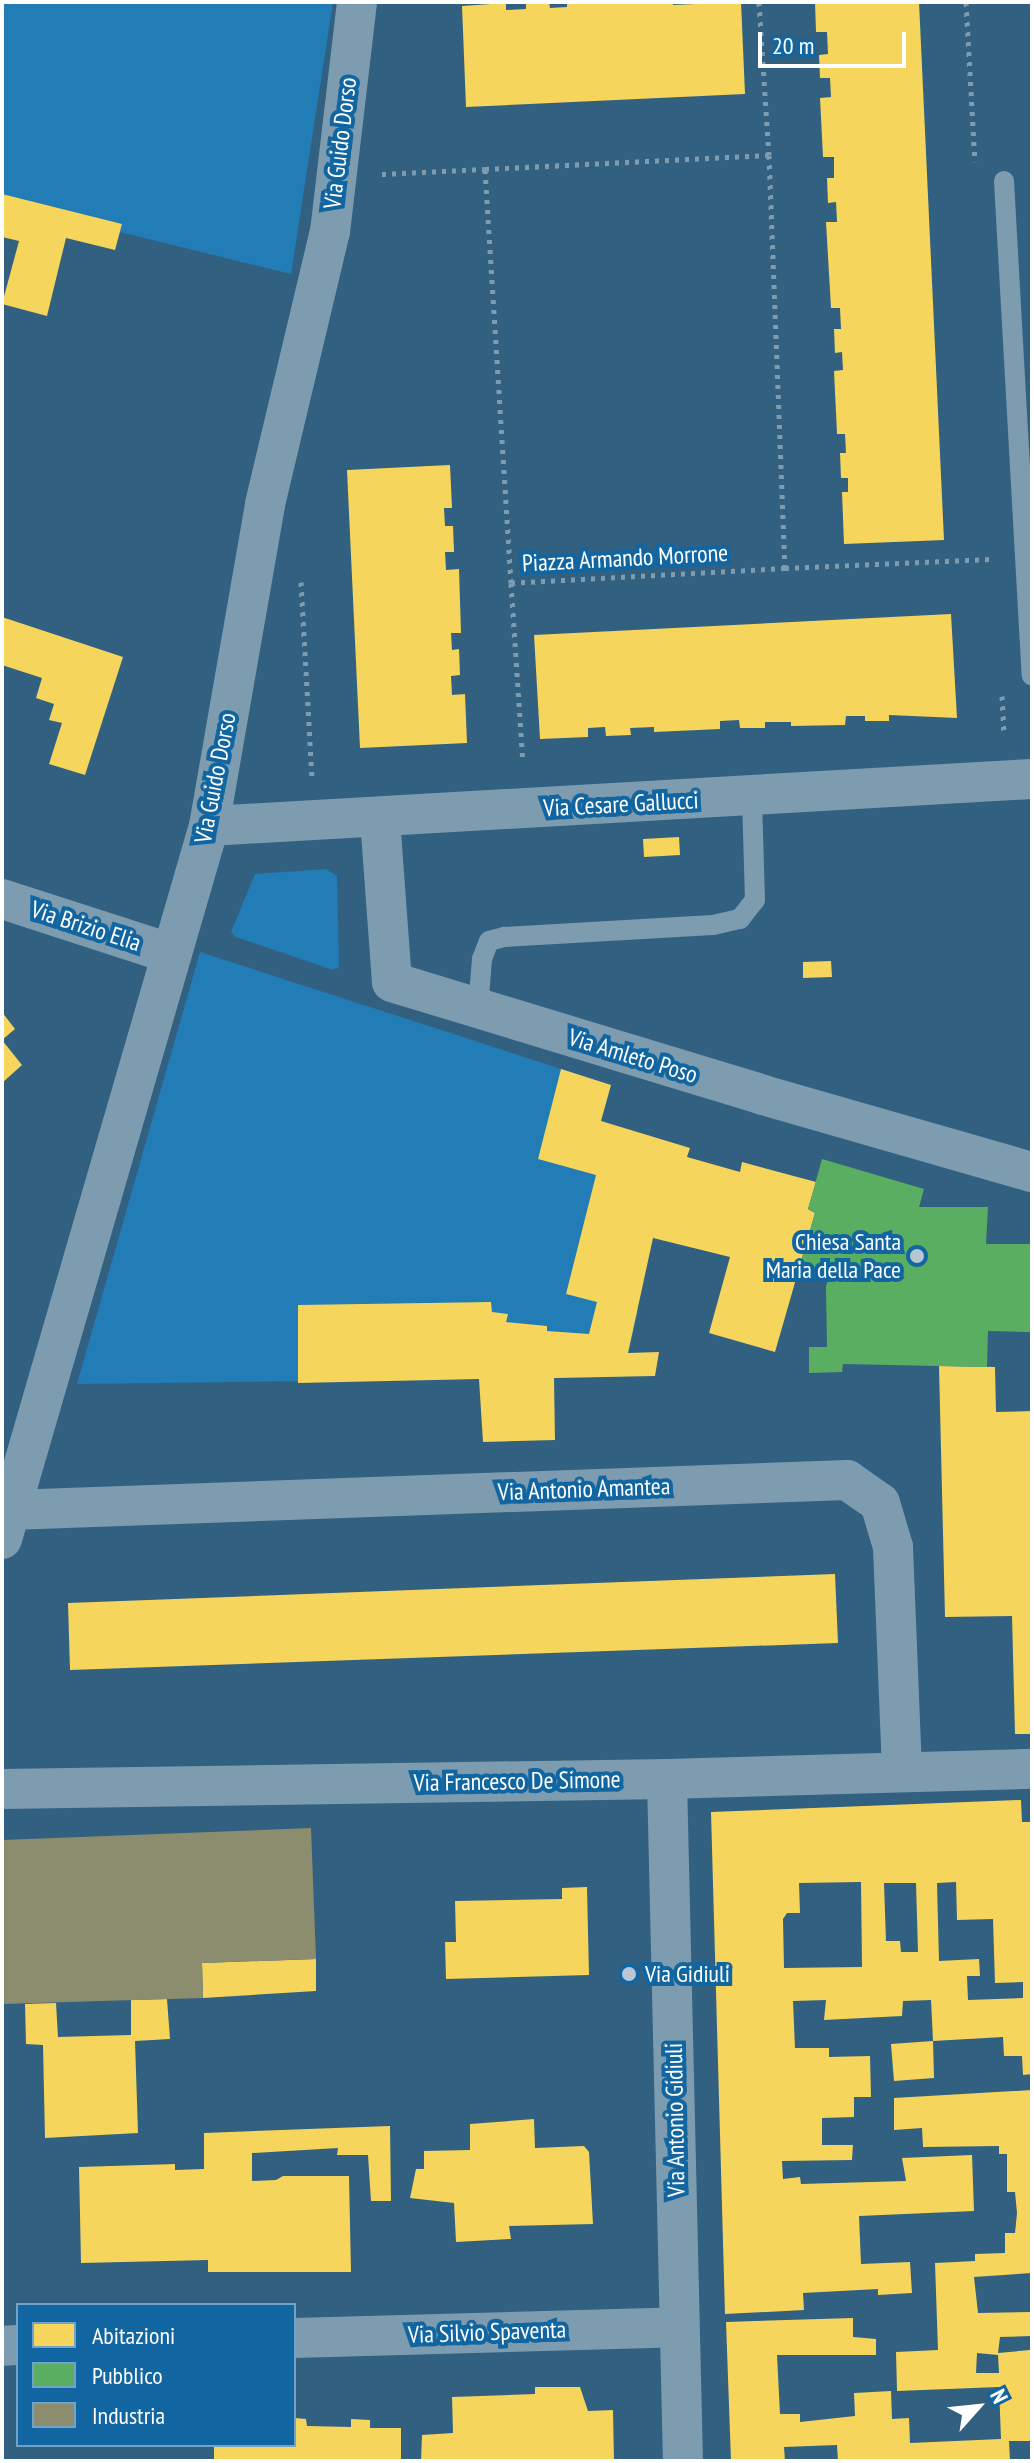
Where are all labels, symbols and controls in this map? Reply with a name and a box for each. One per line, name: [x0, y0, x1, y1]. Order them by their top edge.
scale bar: [762, 16, 910, 66]
text: 20 m: [772, 30, 814, 61]
street label: Via Guido Dorso: [318, 76, 362, 210]
street label: Piazza Armando Morrone: [521, 538, 729, 578]
street label: Via Guido Dorso: [188, 710, 242, 846]
street label: Via Cesare Gallucci: [543, 786, 699, 822]
street label: Via Brizio Elia: [27, 895, 145, 957]
street label: Via Amleto Poso: [565, 1023, 701, 1089]
place label: Chiesa Santa Maria della Pace: [766, 1228, 901, 1284]
marker: Chiesa Santa Maria della Pace: [908, 1247, 926, 1265]
street label: Via Antonio Amantea: [497, 1472, 671, 1506]
street label: Via Francesco De Simone: [413, 1765, 621, 1797]
place label: Via Gidiuli: [645, 1960, 730, 1988]
marker: Via Gidiuli: [620, 1965, 638, 1983]
street label: Via Antonio Gidiuli: [659, 2042, 691, 2198]
legend: [16, 2303, 296, 2447]
street label: Via Silvio Spaventa: [407, 2315, 567, 2349]
text: Abitazioni: [92, 2320, 175, 2351]
text: Pubblico: [92, 2360, 163, 2391]
north arrow: [938, 2367, 1018, 2447]
text: N: [984, 2384, 1015, 2408]
text: Industria: [92, 2400, 165, 2431]

